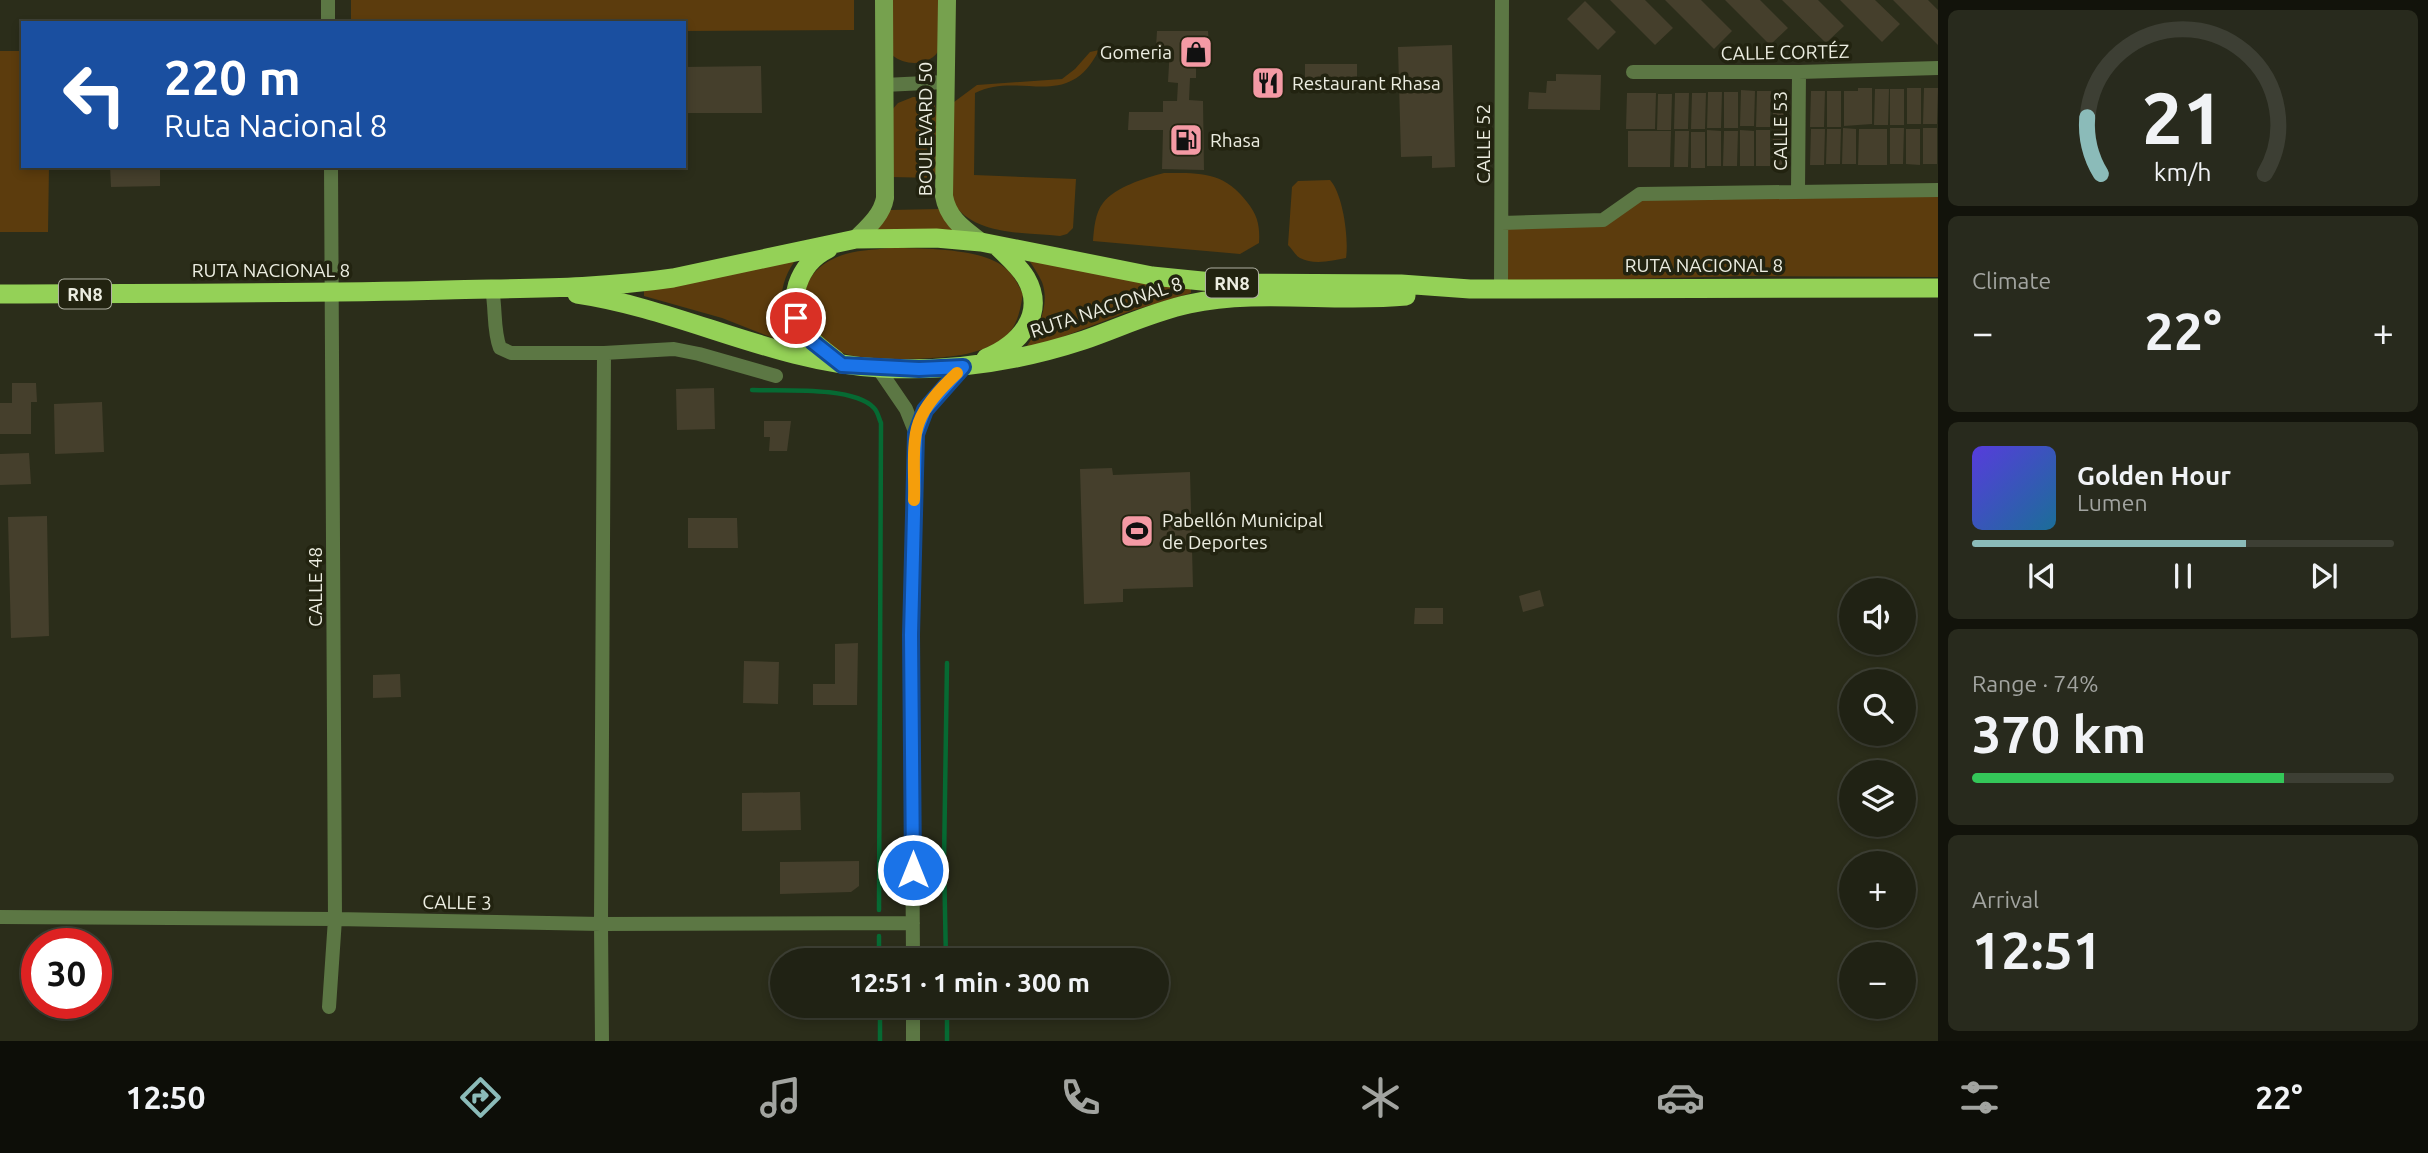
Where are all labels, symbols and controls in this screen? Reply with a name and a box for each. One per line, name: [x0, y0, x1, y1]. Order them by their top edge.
shop icon: Gomeria: [1177, 33, 1215, 71]
street label: CALLE CORTÉZ: [1720, 40, 1850, 64]
place label: Gomeria: [1100, 41, 1172, 63]
icon: left: [49, 49, 140, 140]
text: 220 m: [164, 49, 301, 104]
street label: BOULEVARD 50: [914, 62, 936, 196]
restaurant icon: Restaurant Rhasa: [1249, 64, 1287, 102]
place label: Restaurant Rhasa: [1292, 72, 1441, 94]
text: 21: [2142, 76, 2224, 158]
street label: CALLE 53: [1769, 91, 1791, 171]
street label: CALLE 52: [1472, 104, 1494, 184]
text: Ruta Nacional 8: [164, 107, 388, 143]
fuel station icon: Rhasa: [1167, 121, 1205, 159]
place label: Rhasa: [1210, 129, 1260, 151]
text: km/h: [2154, 158, 2212, 186]
street label: RUTA NACIONAL 8: [1625, 254, 1783, 276]
street label: RUTA NACIONAL 8: [192, 259, 350, 281]
road number: RN8: [1206, 268, 1258, 298]
text: Climate: [1972, 268, 2051, 293]
street label: RUTA NACIONAL 8: [1027, 272, 1185, 342]
road number: RN8: [59, 280, 111, 308]
pin: [766, 288, 826, 348]
icon: arrive: [777, 299, 815, 337]
text: 22°: [2144, 302, 2222, 360]
text: −: [1972, 311, 1993, 353]
text: +: [2373, 311, 2394, 353]
text: Golden Hour: [2077, 461, 2231, 490]
text: Lumen: [2077, 490, 2148, 515]
place label: Pabellón Municipal de Deportes: [1162, 509, 1323, 553]
sports icon: Pabellón Municipal de Deportes: [1118, 512, 1156, 550]
street label: CALLE 48: [304, 547, 326, 627]
icon: previous: [2023, 557, 2061, 595]
icon: pause: [2164, 557, 2202, 595]
icon: next: [2305, 557, 2343, 595]
map controls: [1839, 578, 1916, 1019]
button: sound: [1839, 578, 1916, 655]
button: search: [1839, 669, 1916, 746]
text: Range · 74%: [1972, 671, 2099, 696]
text: 370 km: [1972, 705, 2146, 763]
button: layers: [1839, 760, 1916, 837]
position arrow: [876, 833, 950, 907]
button: +: [1839, 851, 1916, 928]
text: Arrival: [1972, 887, 2039, 912]
street label: CALLE 3: [422, 890, 492, 914]
text: 12:51: [1972, 921, 2102, 979]
speed limit sign: 30: [21, 928, 112, 1019]
button: −: [1839, 942, 1916, 1019]
text: 12:51 · 1 min · 300 m: [849, 968, 1090, 997]
icon: directions: [456, 1073, 505, 1122]
icon: music: [756, 1073, 805, 1122]
icon: phone: [1056, 1073, 1105, 1122]
icon: climate: [1356, 1073, 1405, 1122]
icon: car: [1656, 1073, 1705, 1122]
icon: filters: [1955, 1073, 2004, 1122]
text: 12:50: [125, 1079, 205, 1115]
text: 22°: [2255, 1079, 2303, 1115]

